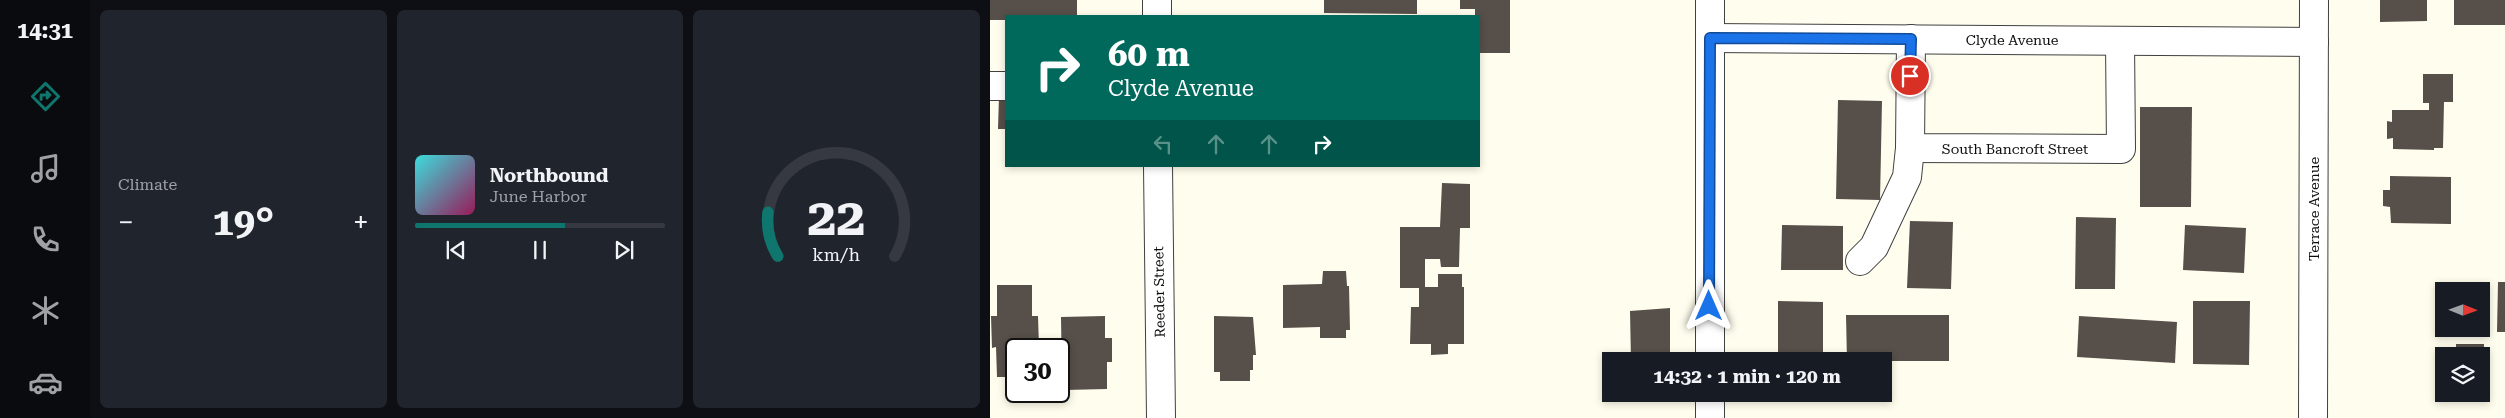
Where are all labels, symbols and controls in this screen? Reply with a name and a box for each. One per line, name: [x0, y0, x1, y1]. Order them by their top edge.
text: 14:31: [17, 18, 73, 43]
street label: Clyde Avenue: [1966, 32, 2059, 48]
text: 60 m: [1108, 34, 1190, 75]
icon: right: [1025, 35, 1090, 100]
pin: [1889, 55, 1931, 97]
icon: arrive: [1896, 62, 1924, 90]
text: Clyde Avenue: [1108, 76, 1254, 101]
icon: directions: [28, 79, 63, 114]
icon: left: [1149, 130, 1177, 158]
icon: ahead: [1202, 130, 1230, 158]
icon: ahead: [1255, 130, 1283, 158]
icon: right: [1308, 130, 1336, 158]
street label: South Bancroft Street: [1942, 141, 2088, 157]
icon: music: [28, 151, 63, 186]
street label: Terrace Avenue: [2306, 157, 2322, 261]
text: Northbound: [490, 164, 608, 187]
text: Climate: [118, 175, 177, 194]
text: June Harbor: [490, 187, 587, 206]
text: 22: [808, 187, 866, 248]
text: 19°: [213, 200, 274, 244]
text: −: [118, 206, 134, 239]
text: +: [353, 206, 369, 239]
icon: phone: [28, 222, 63, 257]
icon: previous: [442, 236, 470, 264]
icon: pause: [526, 236, 554, 264]
icon: next: [610, 236, 638, 264]
text: km/h: [813, 244, 861, 265]
street label: Reeder Street: [1150, 246, 1168, 338]
position arrow: [1682, 279, 1734, 331]
north arrow: [2435, 282, 2490, 338]
map controls: [2435, 282, 2490, 402]
icon: climate: [28, 293, 63, 328]
speed limit sign: 30: [1005, 338, 1070, 403]
button: layers: [2435, 347, 2490, 402]
icon: car: [28, 365, 63, 400]
text: 14:32 · 1 min · 120 m: [1653, 365, 1841, 388]

